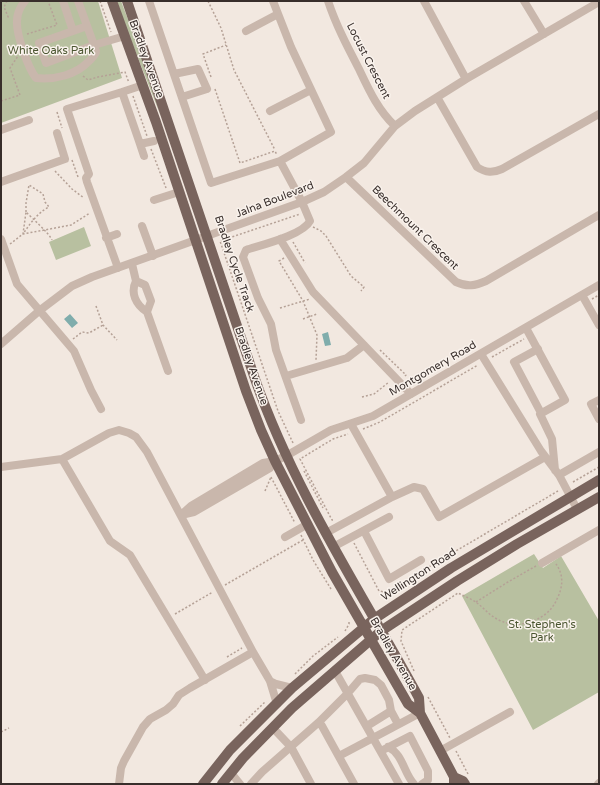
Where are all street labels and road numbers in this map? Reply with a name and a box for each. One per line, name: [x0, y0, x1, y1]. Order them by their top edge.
street label: Bradley Avenue: [126, 18, 166, 100]
street label: Locust Crescent: [343, 21, 393, 101]
street label: Jalna Boulevard: [234, 179, 316, 221]
street label: Beechmount Crescent: [369, 183, 461, 273]
street label: Bradley Cycle Track: [211, 214, 257, 314]
street label: Bradley Avenue: [231, 325, 271, 407]
street label: Montgomery Road: [387, 339, 479, 399]
street label: Wellington Road: [379, 546, 459, 604]
street label: Bradley Avenue: [367, 615, 419, 693]

